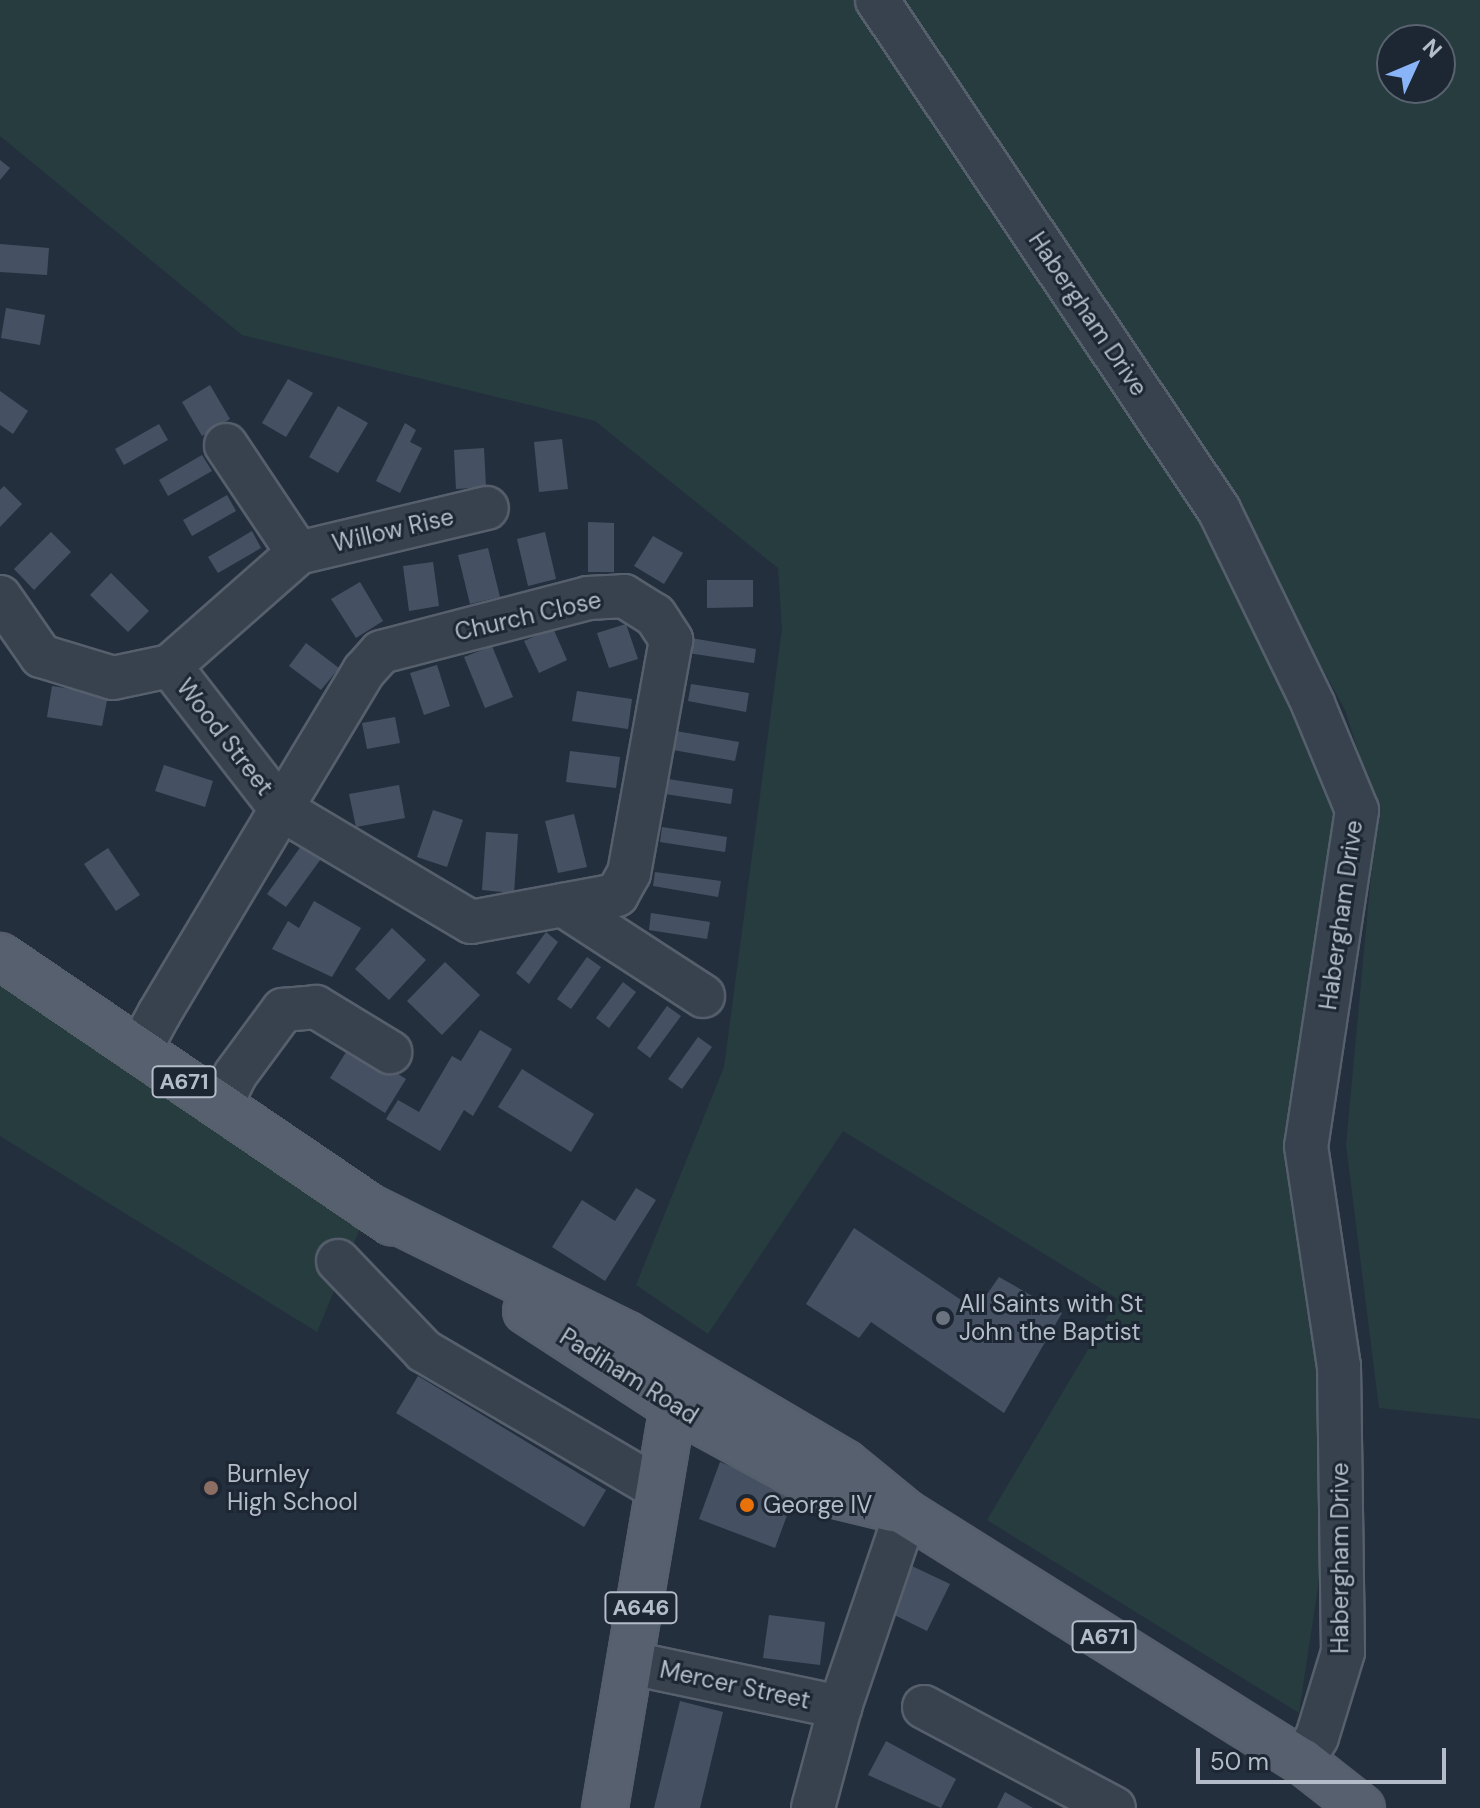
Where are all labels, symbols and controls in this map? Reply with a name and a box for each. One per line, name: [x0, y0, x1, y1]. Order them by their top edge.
north arrow: [1376, 24, 1456, 104]
text: N: [1416, 33, 1448, 64]
street label: Habergham Drive: [1023, 227, 1153, 401]
street label: Willow Rise: [329, 502, 457, 558]
street label: Church Close: [452, 585, 604, 647]
street label: Wood Street: [171, 673, 279, 801]
street label: Habergham Drive: [1313, 818, 1369, 1012]
road number: A671: [150, 1064, 218, 1100]
place label: All Saints with St John the Baptist: [959, 1290, 1143, 1346]
marker: All Saints with St John the Baptist: [934, 1309, 952, 1327]
street label: Padiham Road: [554, 1322, 704, 1430]
place label: Burnley High School: [227, 1460, 358, 1516]
street label: Habergham Drive: [1326, 1462, 1354, 1654]
marker: Burnley High School: [202, 1479, 220, 1497]
place label: George IV: [763, 1491, 872, 1519]
marker: George IV: [738, 1496, 756, 1514]
road number: A646: [603, 1590, 679, 1626]
road number: A671: [1070, 1619, 1138, 1655]
street label: Mercer Street: [657, 1655, 813, 1715]
scale bar: [1200, 1732, 1450, 1782]
text: 50 m: [1210, 1746, 1269, 1777]

